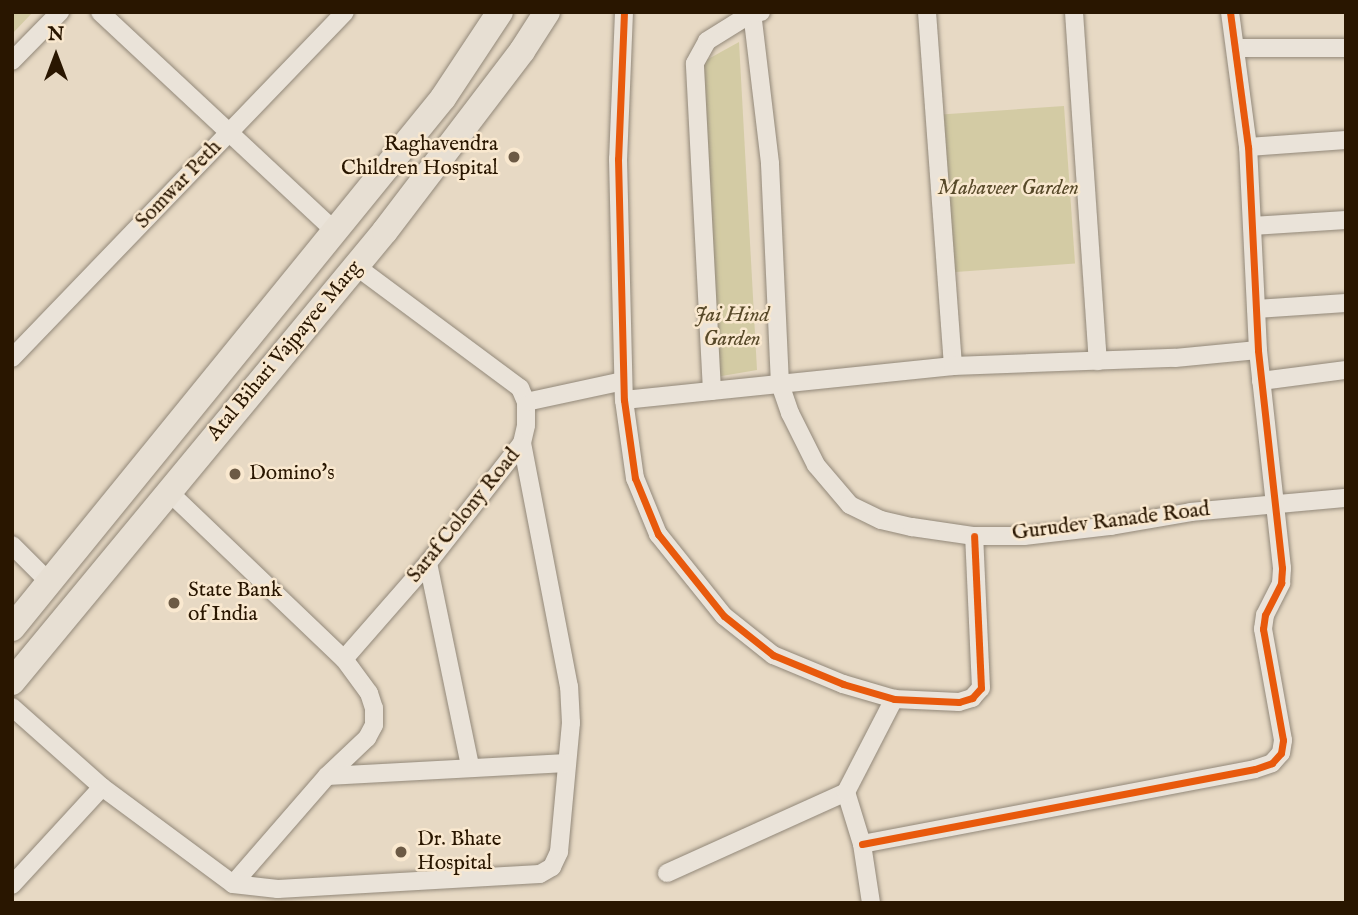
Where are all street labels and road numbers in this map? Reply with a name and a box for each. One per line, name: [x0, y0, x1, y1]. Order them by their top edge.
street label: Somwar Peth: [131, 136, 227, 234]
street label: Atal Bihari Vajpayee Marg: [202, 256, 368, 446]
street label: Saraf Colony Road: [402, 444, 526, 588]
street label: Gurudev Ranade Road: [1011, 497, 1211, 547]

